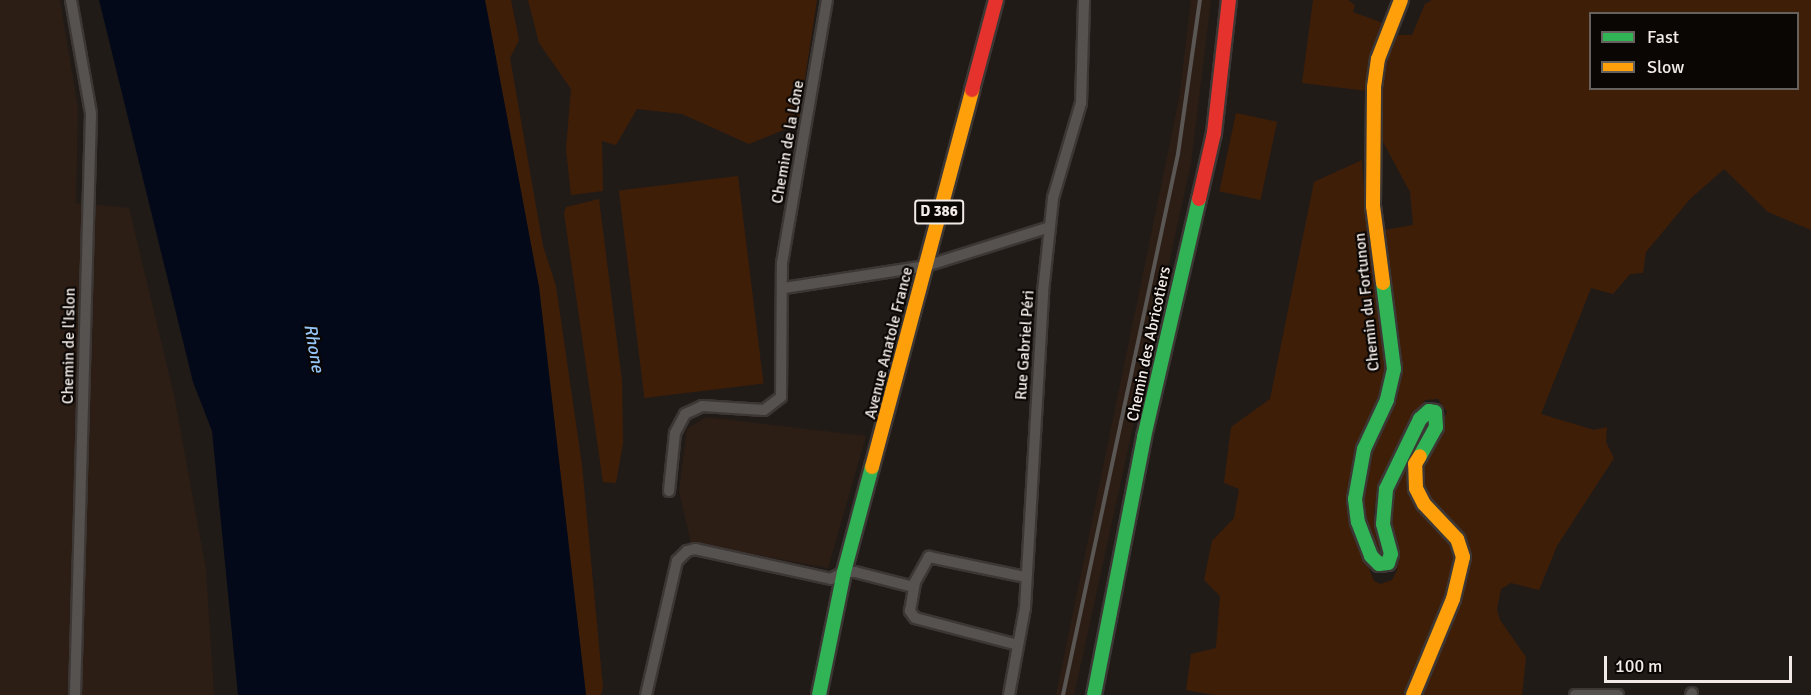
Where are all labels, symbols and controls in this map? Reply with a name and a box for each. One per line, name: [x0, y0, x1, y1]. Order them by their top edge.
legend: [1589, 12, 1799, 90]
text: Fast: [1647, 26, 1679, 48]
text: Slow: [1647, 56, 1684, 78]
street label: Chemin de la Lône: [768, 79, 808, 205]
road number: D 386: [914, 200, 964, 224]
street label: Chemin du Fortunon: [1350, 232, 1384, 372]
street label: Avenue Anatole France: [861, 265, 917, 421]
street label: Chemin des Abricotiers: [1123, 265, 1175, 423]
street label: Chemin de l'Islon: [58, 288, 80, 404]
street label: Rue Gabriel Péri: [1012, 289, 1038, 401]
water label: Rhone: [299, 322, 329, 374]
scale bar: [1607, 644, 1794, 682]
text: 100 m: [1615, 655, 1662, 677]

